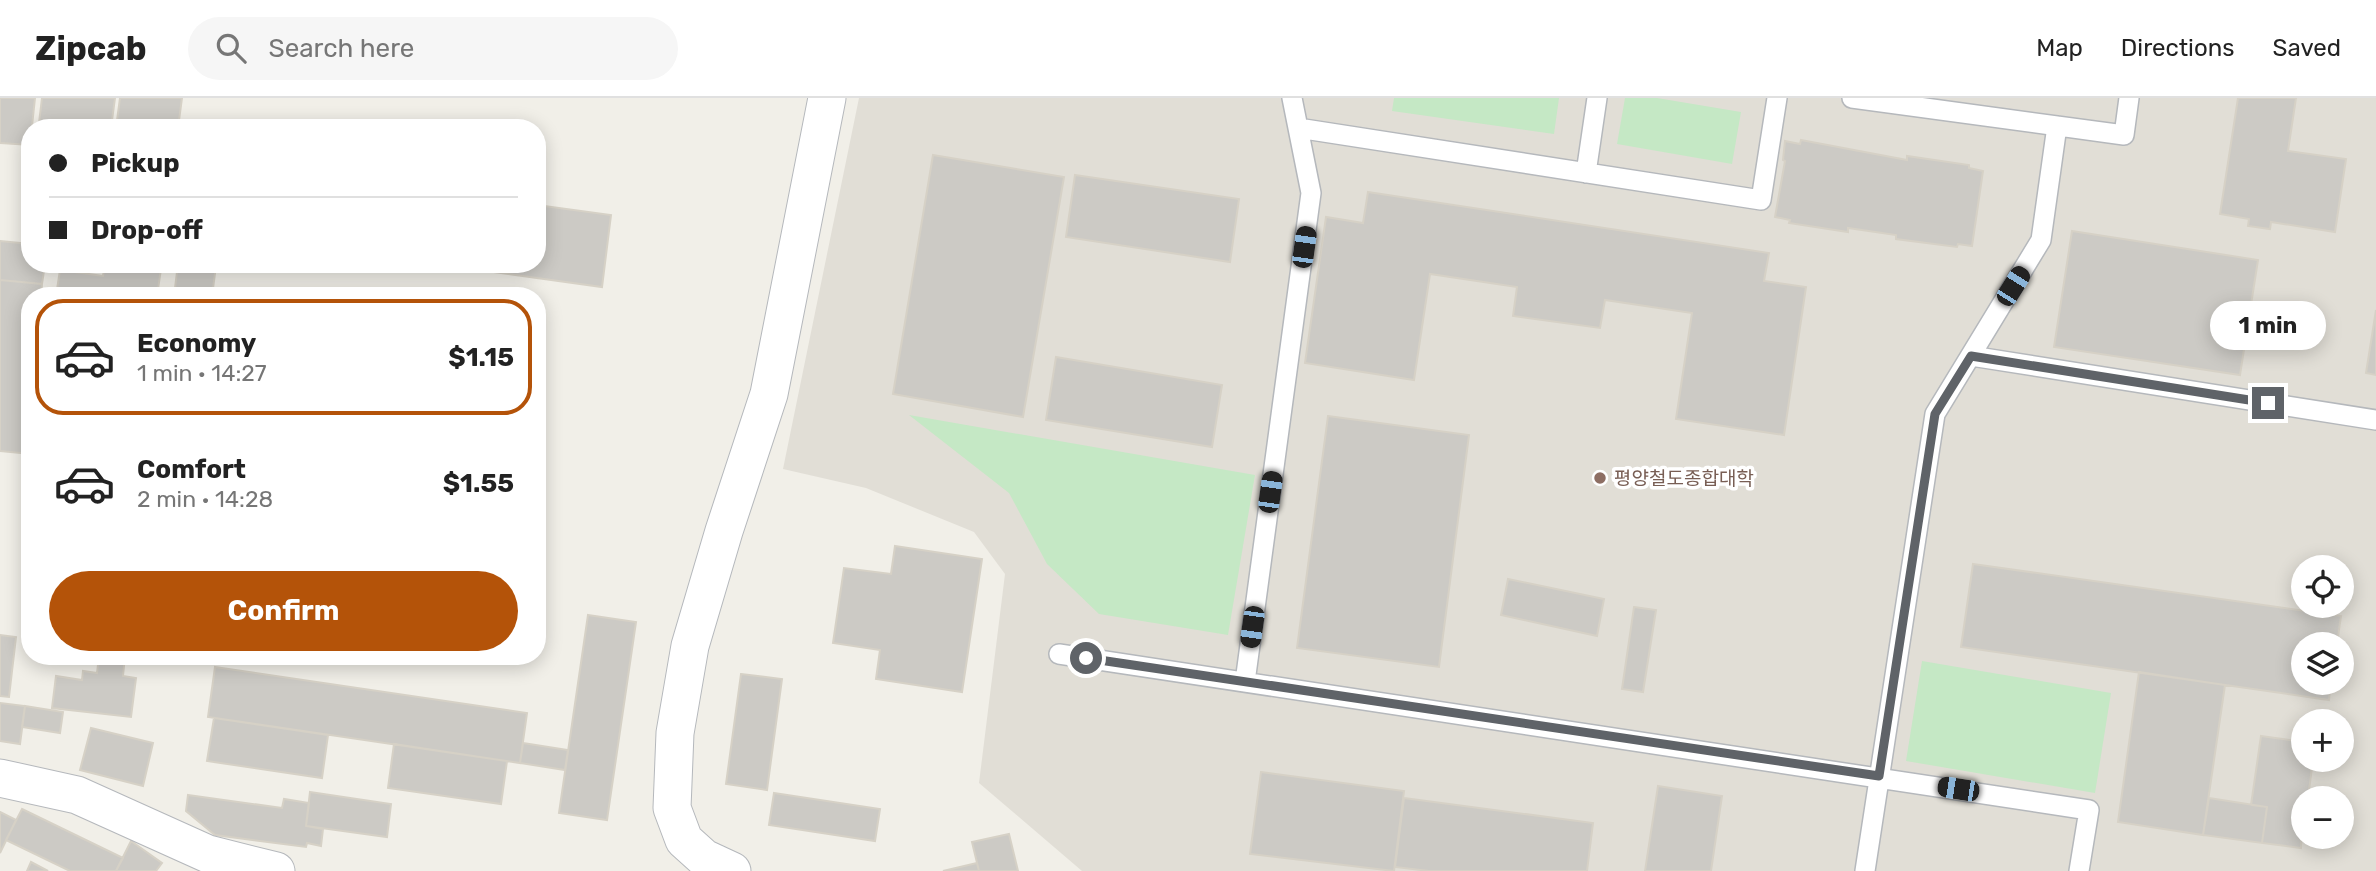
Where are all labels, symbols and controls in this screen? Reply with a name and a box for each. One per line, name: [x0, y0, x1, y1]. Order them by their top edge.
search box: [188, 17, 678, 80]
text: Zipcab: [35, 29, 146, 68]
icon: search: [212, 29, 250, 67]
text: Search here: [268, 33, 414, 64]
text: Map: [2036, 34, 2083, 62]
text: Directions: [2121, 34, 2234, 62]
text: Saved: [2272, 34, 2341, 62]
text: Pickup: [91, 148, 180, 179]
text: Drop-off: [91, 215, 203, 246]
car: [1291, 225, 1318, 269]
car: [1993, 263, 2034, 309]
callout: 1 min: [2210, 302, 2326, 350]
text: 1 min: [2239, 311, 2297, 339]
icon: car: [53, 326, 116, 389]
text: Economy: [137, 328, 256, 359]
text: $1.15: [448, 342, 514, 373]
text: 1 min · 14:27: [137, 359, 267, 387]
route end: [2252, 387, 2284, 419]
icon: car: [53, 452, 116, 515]
text: Comfort: [137, 454, 246, 485]
place label: 평양철도종합대학: [1614, 467, 1754, 490]
text: $1.55: [443, 468, 514, 499]
car: [1257, 470, 1284, 514]
marker: 평양철도종합대학: [1592, 470, 1608, 486]
text: 2 min · 14:28: [137, 485, 273, 513]
map controls: [2291, 555, 2354, 849]
button: locate: [2291, 555, 2354, 618]
button: Confirm: [49, 571, 518, 651]
car: [1239, 605, 1266, 649]
button: layers: [2291, 632, 2354, 695]
route start: [1070, 642, 1102, 674]
button: +: [2291, 709, 2354, 772]
car: [1936, 775, 1981, 803]
button: −: [2291, 786, 2354, 849]

